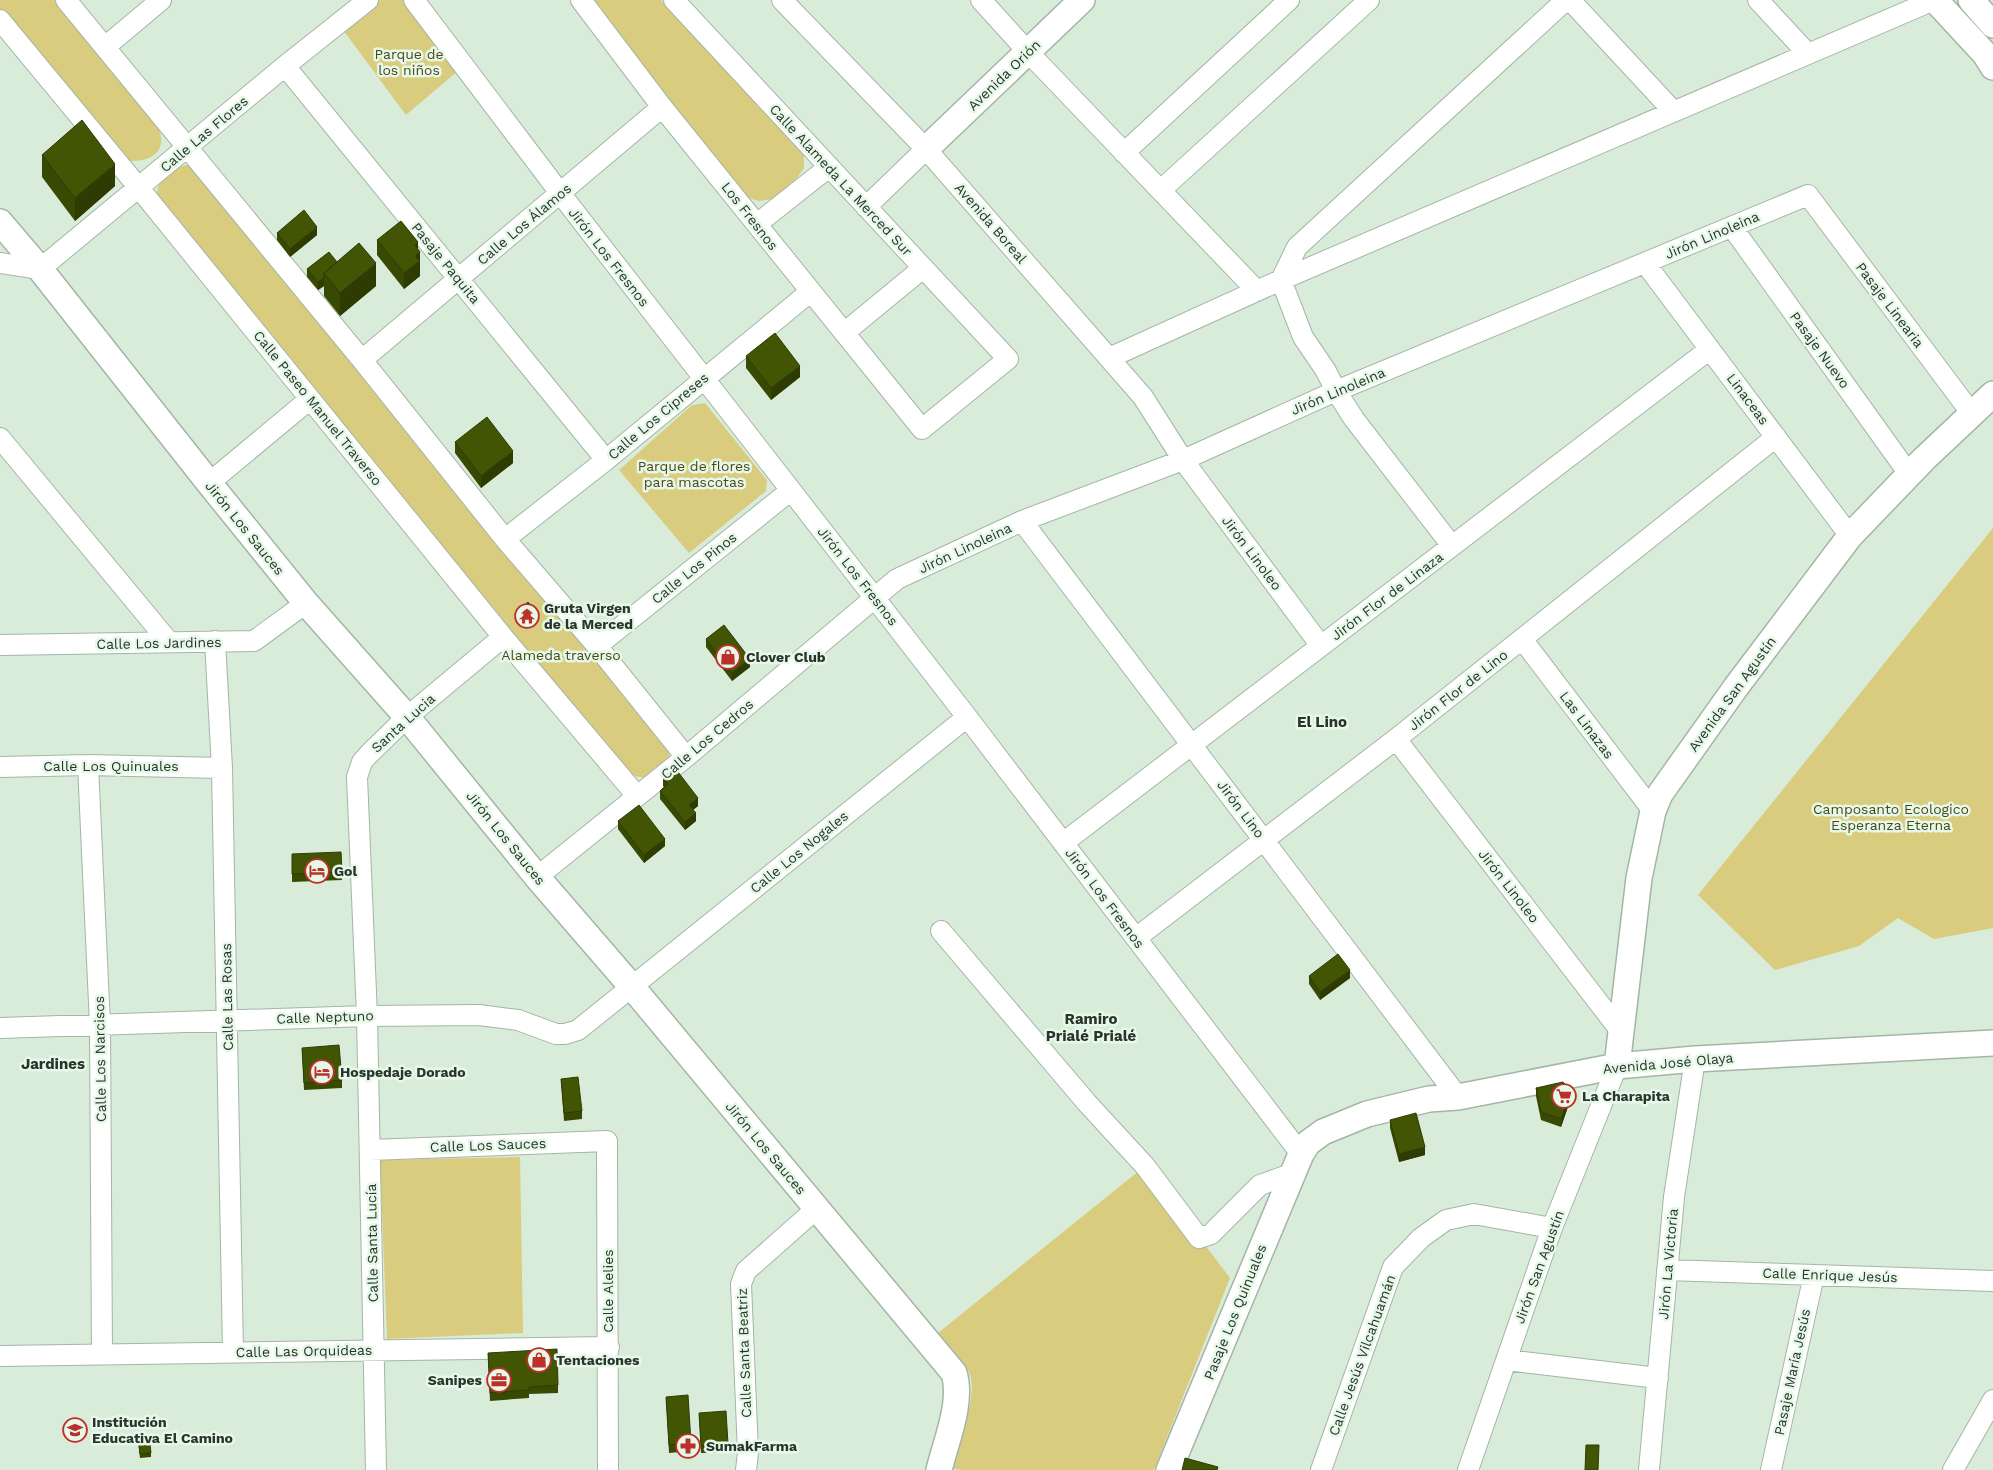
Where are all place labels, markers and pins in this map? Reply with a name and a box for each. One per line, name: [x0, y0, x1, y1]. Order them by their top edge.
place label: Gruta Virgen de la Merced: [544, 600, 633, 632]
temple icon: Gruta Virgen de la Merced: [514, 603, 540, 629]
shop icon: Clover Club: [715, 644, 741, 670]
place label: Clover Club: [746, 649, 826, 665]
hotel icon: Gol: [304, 858, 330, 884]
place label: Gol: [334, 863, 358, 879]
hotel icon: Hospedaje Dorado: [309, 1059, 335, 1085]
place label: Hospedaje Dorado: [340, 1064, 466, 1080]
supermarket icon: La Charapita: [1551, 1083, 1577, 1109]
place label: La Charapita: [1582, 1088, 1671, 1104]
shop icon: Tentaciones: [526, 1347, 552, 1373]
place label: Tentaciones: [556, 1352, 640, 1368]
office icon: Sanipes: [486, 1367, 512, 1393]
place label: Sanipes: [428, 1372, 483, 1388]
place label: Institución Educativa El Camino: [92, 1414, 233, 1446]
school or university icon: Institución Educativa El Camino: [62, 1417, 88, 1443]
pharmacy icon: SumakFarma: [675, 1433, 701, 1459]
place label: SumakFarma: [706, 1438, 798, 1454]

